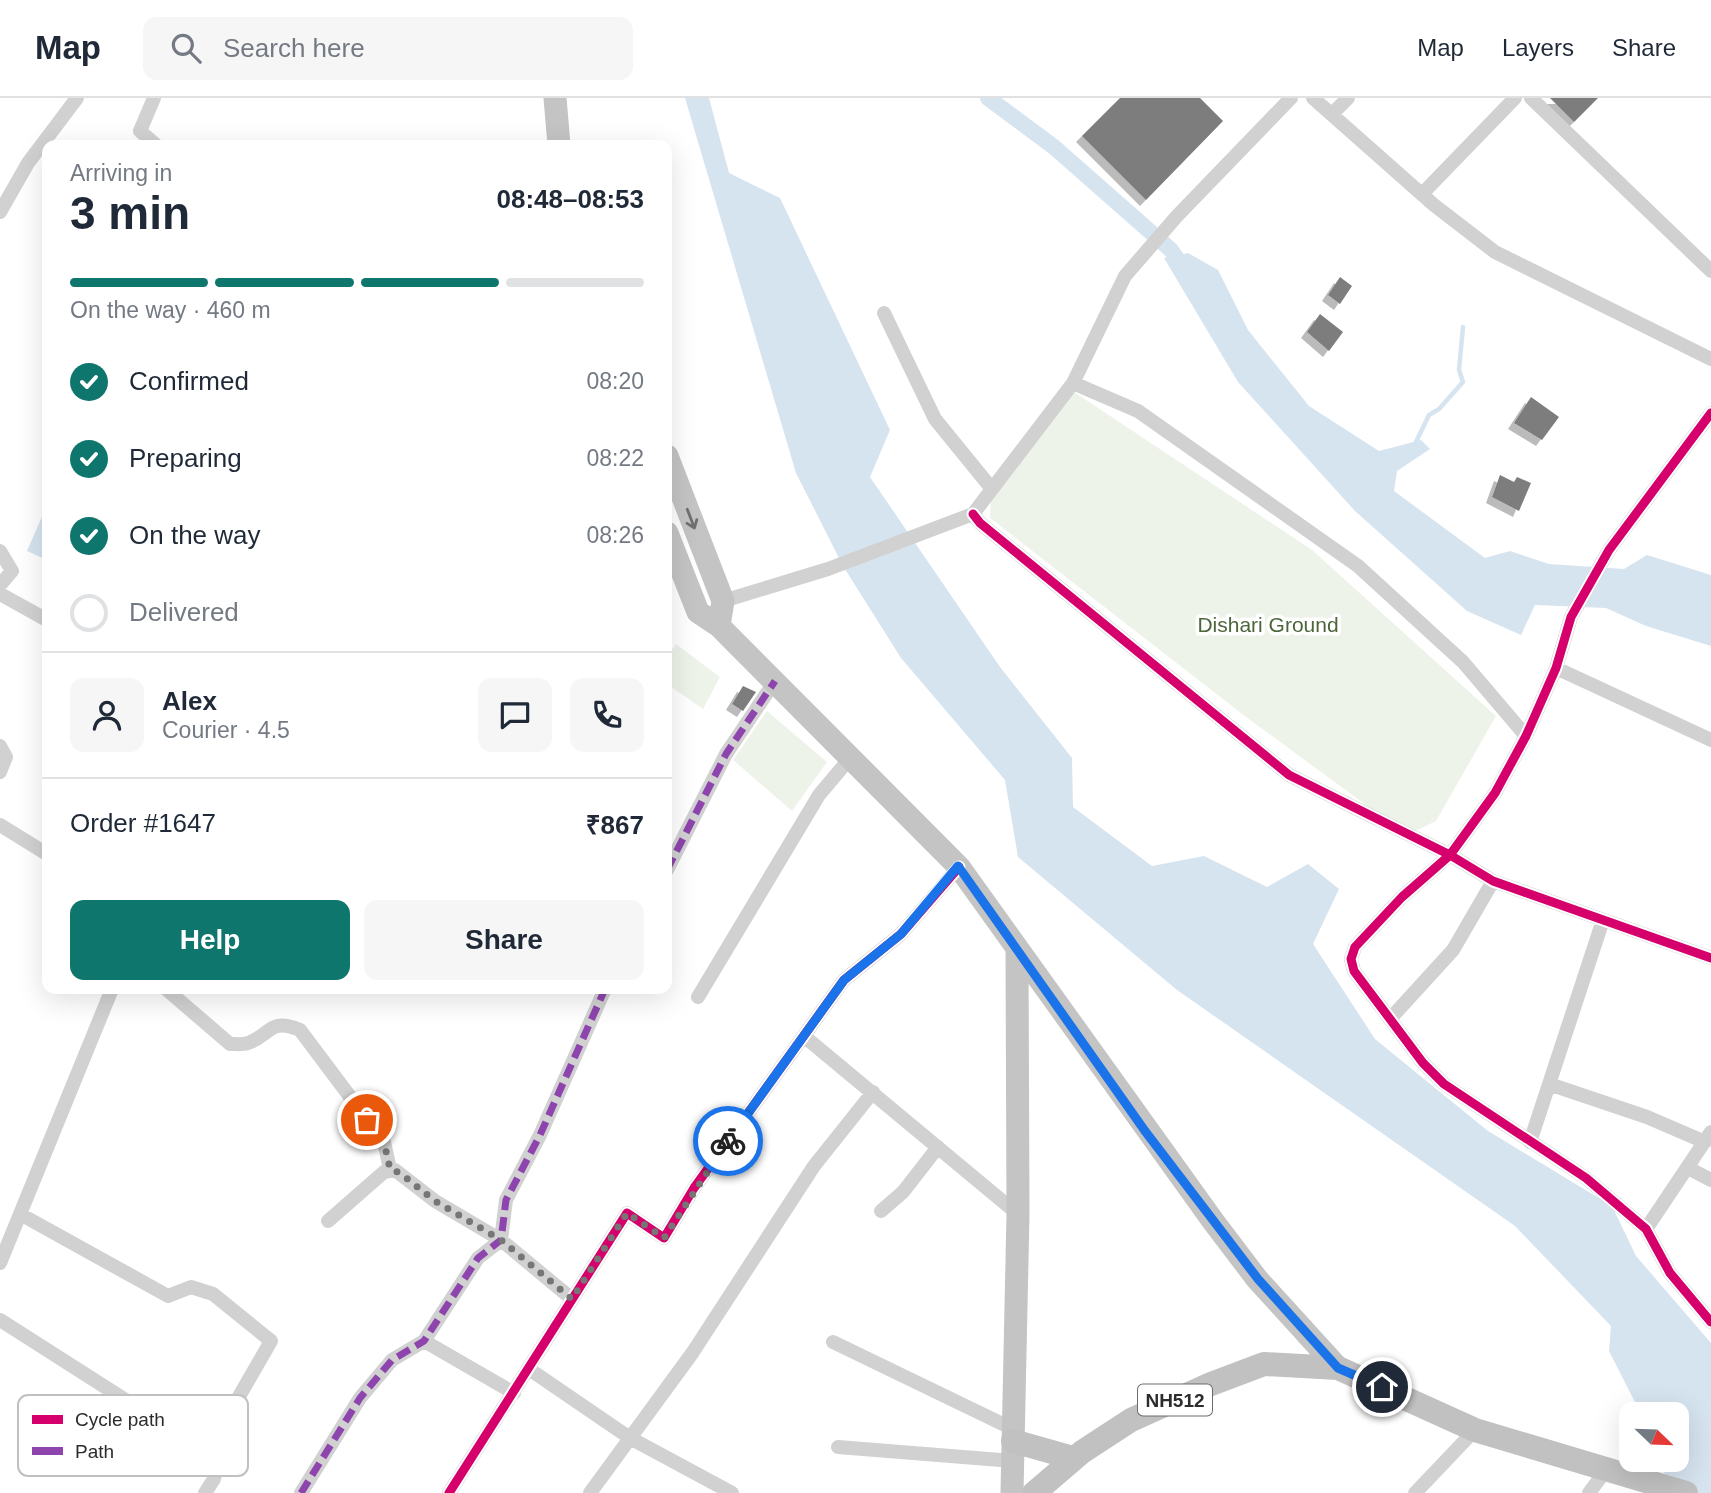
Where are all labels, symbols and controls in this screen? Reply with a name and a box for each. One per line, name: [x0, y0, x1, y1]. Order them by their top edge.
search box: [143, 17, 633, 80]
text: Map: [35, 29, 101, 66]
icon: search: [167, 29, 205, 67]
text: Search here: [223, 33, 365, 63]
text: Map: [1417, 34, 1464, 61]
text: Layers: [1502, 34, 1574, 61]
text: Share: [1612, 34, 1676, 61]
text: Arriving in: [70, 160, 172, 186]
text: 08:48–08:53: [497, 184, 644, 214]
text: 3 min: [70, 187, 190, 239]
text: On the way · 460 m: [70, 297, 271, 323]
icon: check: [70, 363, 108, 401]
text: Confirmed: [129, 366, 249, 396]
text: 08:20: [586, 368, 644, 394]
icon: check: [70, 440, 108, 478]
text: Preparing: [129, 443, 242, 473]
text: 08:22: [586, 445, 644, 471]
one-way arrow: [686, 508, 699, 530]
icon: check: [70, 517, 108, 555]
text: On the way: [129, 520, 261, 550]
text: 08:26: [586, 522, 644, 548]
text: Delivered: [129, 597, 239, 627]
park label: Dishari Ground: [1197, 613, 1339, 636]
button: person: [70, 678, 144, 752]
button: chat: [478, 678, 552, 752]
button: phone: [570, 678, 644, 752]
text: Alex: [162, 686, 217, 716]
text: Courier · 4.5: [162, 717, 290, 743]
text: Order #1647: [70, 808, 216, 838]
text: ₹867: [586, 810, 644, 840]
button: Help: [70, 900, 350, 980]
button: Share: [364, 900, 644, 980]
pin: [337, 1090, 397, 1150]
icon: bag: [348, 1101, 386, 1139]
courier: [693, 1106, 763, 1176]
icon: bike: [709, 1122, 747, 1160]
pin: [1352, 1357, 1412, 1417]
icon: home: [1363, 1368, 1401, 1406]
road number: NH512: [1138, 1384, 1212, 1416]
legend: [18, 1395, 248, 1476]
north arrow: [1619, 1402, 1689, 1472]
map controls: [1619, 1402, 1689, 1472]
text: Cycle path: [75, 1409, 165, 1430]
text: Path: [75, 1441, 114, 1462]

